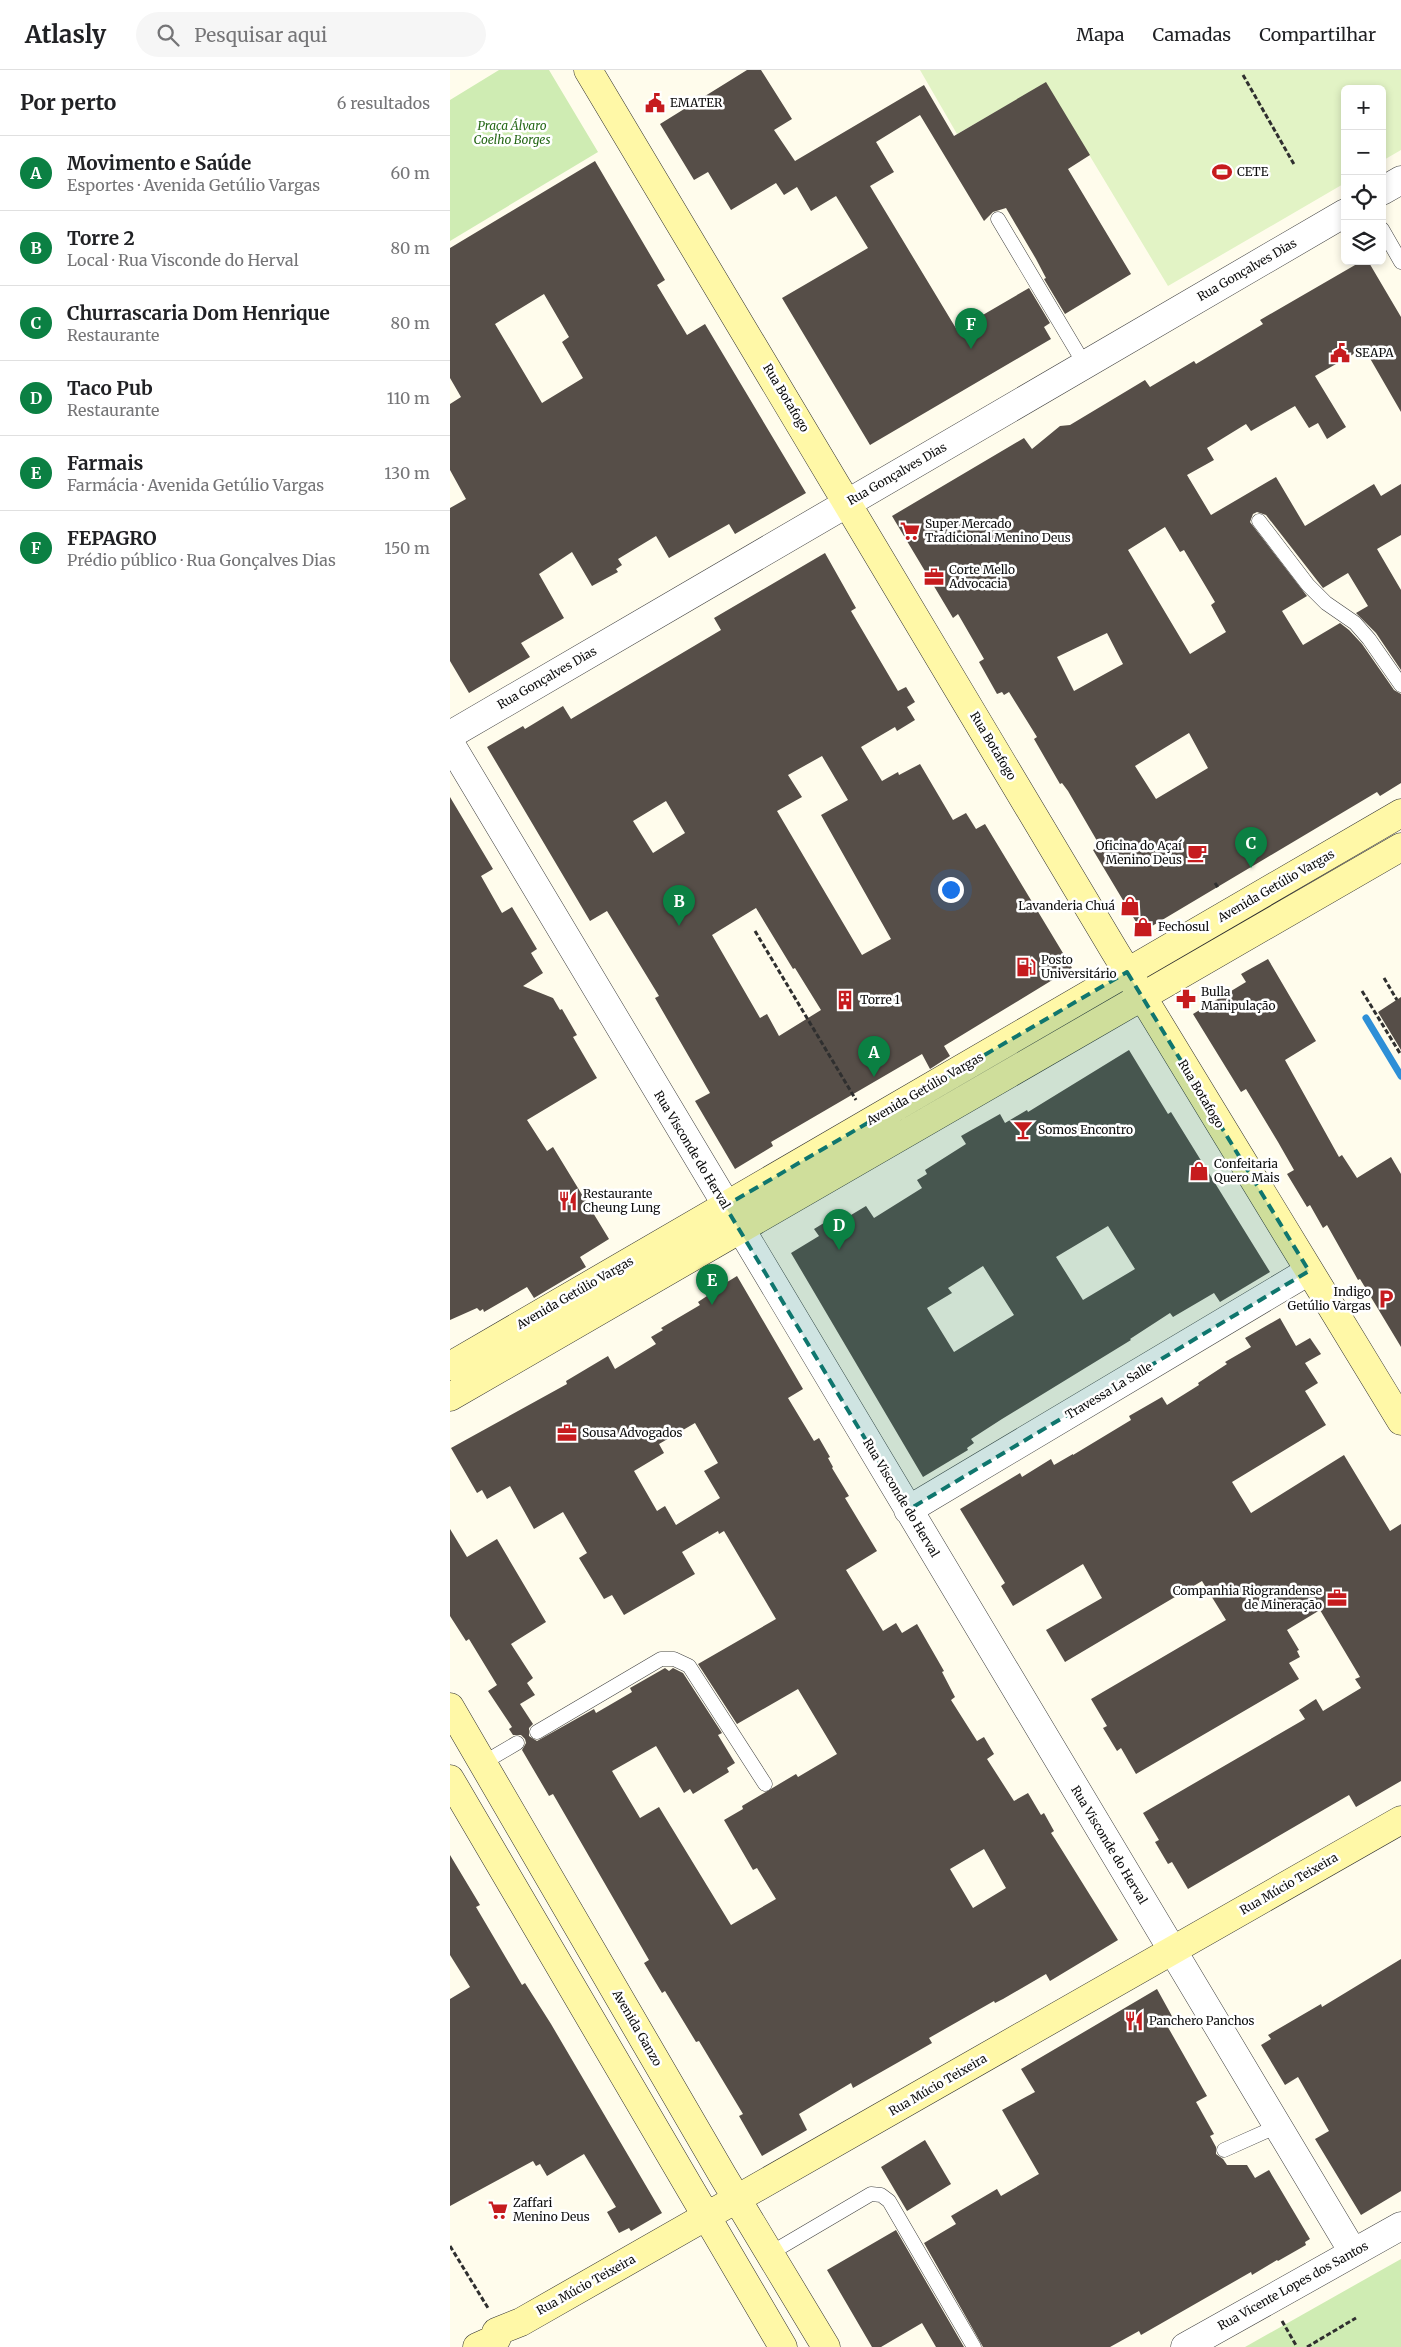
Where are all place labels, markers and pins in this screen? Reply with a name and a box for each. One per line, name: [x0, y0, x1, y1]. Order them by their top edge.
public building icon: EMATER: [644, 92, 666, 114]
place label: EMATER: [670, 95, 723, 110]
sports icon: CETE: [1211, 161, 1233, 183]
place label: CETE: [1237, 164, 1269, 179]
pin: F: [955, 308, 987, 349]
public building icon: SEAPA: [1329, 342, 1351, 364]
place label: SEAPA: [1355, 345, 1394, 360]
place label: Super Mercado Tradicional Menino Deus: [925, 516, 1071, 545]
supermarket icon: Super Mercado Tradicional Menino Deus: [899, 520, 921, 542]
place label: Corte Mello Advocacia: [948, 562, 1015, 591]
office icon: Corte Mello Advocacia: [923, 566, 945, 588]
pin: C: [1235, 827, 1267, 868]
place label: Oficina do Açaí Menino Deus: [1096, 838, 1183, 867]
cafe icon: Oficina do Açaí Menino Deus: [1186, 842, 1208, 864]
pin: B: [663, 885, 695, 926]
shop icon: Lavanderia Chuá: [1119, 895, 1141, 917]
place label: Lavanderia Chuá: [1018, 898, 1116, 913]
shop icon: Fechosul: [1132, 916, 1154, 938]
place label: Fechosul: [1158, 919, 1209, 934]
place label: Posto Universitário: [1041, 952, 1116, 981]
fuel station icon: Posto Universitário: [1015, 956, 1037, 978]
place label: Bulla Manipulação: [1201, 984, 1276, 1013]
pharmacy icon: Bulla Manipulação: [1175, 988, 1197, 1010]
building icon: Torre 1: [834, 989, 856, 1011]
place label: Torre 1: [860, 992, 901, 1007]
pin: A: [858, 1036, 890, 1077]
bar icon: Somos Encontro: [1012, 1119, 1034, 1141]
place label: Somos Encontro: [1038, 1122, 1133, 1137]
place label: Confeitaria Quero Mais: [1214, 1156, 1280, 1185]
shop icon: Confeitaria Quero Mais: [1188, 1160, 1210, 1182]
place label: Restaurante Cheung Lung: [583, 1186, 661, 1215]
restaurant icon: Restaurante Cheung Lung: [557, 1190, 579, 1212]
pin: D: [823, 1209, 855, 1250]
pin: E: [696, 1264, 728, 1305]
place label: Indigo Getúlio Vargas: [1288, 1284, 1371, 1313]
parking icon: Indigo Getúlio Vargas: [1375, 1288, 1397, 1310]
office icon: Sousa Advogados: [556, 1422, 578, 1444]
place label: Sousa Advogados: [582, 1425, 683, 1440]
place label: Companhia Riograndense de Mineração: [1173, 1583, 1322, 1612]
office icon: Companhia Riograndense de Mineração: [1326, 1587, 1348, 1609]
restaurant icon: Panchero Panchos: [1123, 2010, 1145, 2032]
place label: Panchero Panchos: [1149, 2013, 1255, 2028]
place label: Zaffari Menino Deus: [513, 2195, 590, 2224]
supermarket icon: Zaffari Menino Deus: [487, 2199, 509, 2221]

